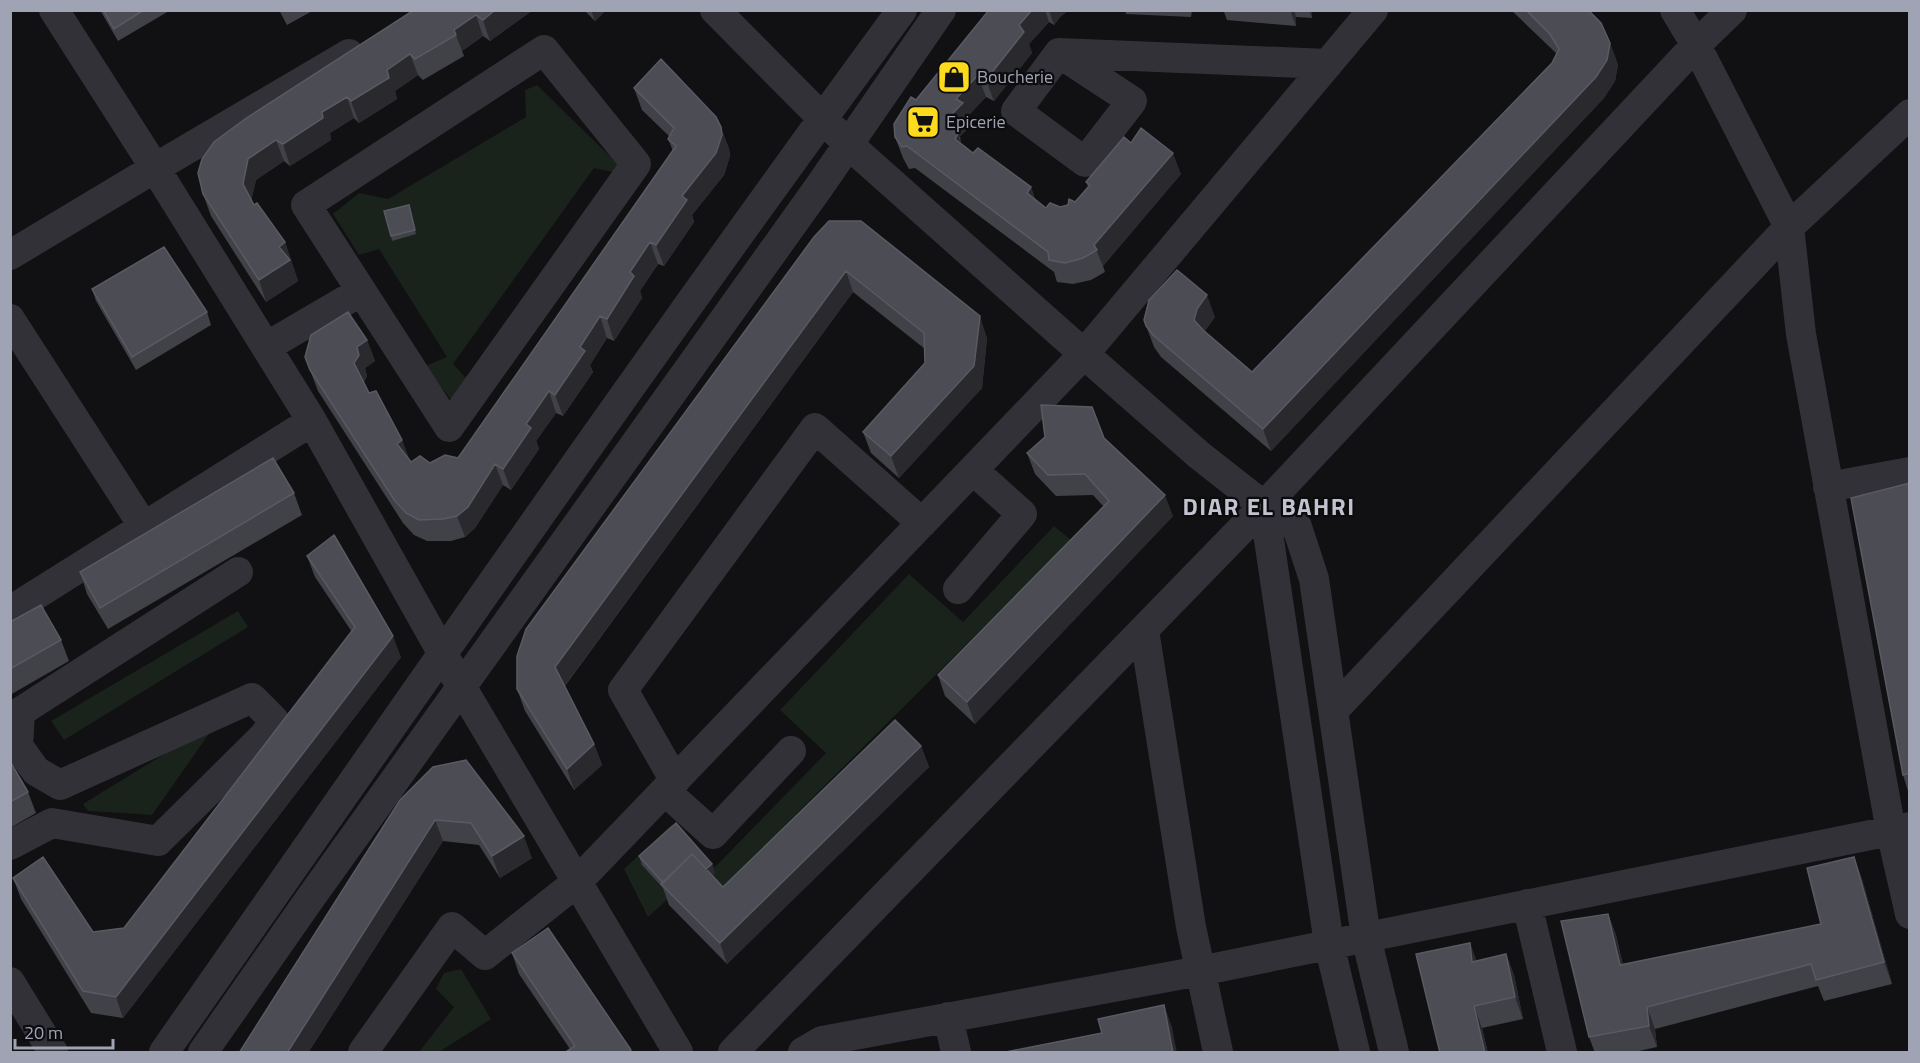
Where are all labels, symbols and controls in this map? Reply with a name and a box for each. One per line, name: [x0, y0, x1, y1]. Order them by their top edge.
shop icon: Boucherie: [936, 59, 972, 95]
place label: Boucherie: [977, 63, 1053, 90]
supermarket icon: Epicerie: [905, 104, 941, 140]
place label: Epicerie: [946, 108, 1005, 135]
district label: DIAR EL BAHRI: [1182, 488, 1356, 524]
scale bar: [15, 1012, 112, 1050]
text: 20 m: [24, 1019, 63, 1046]

